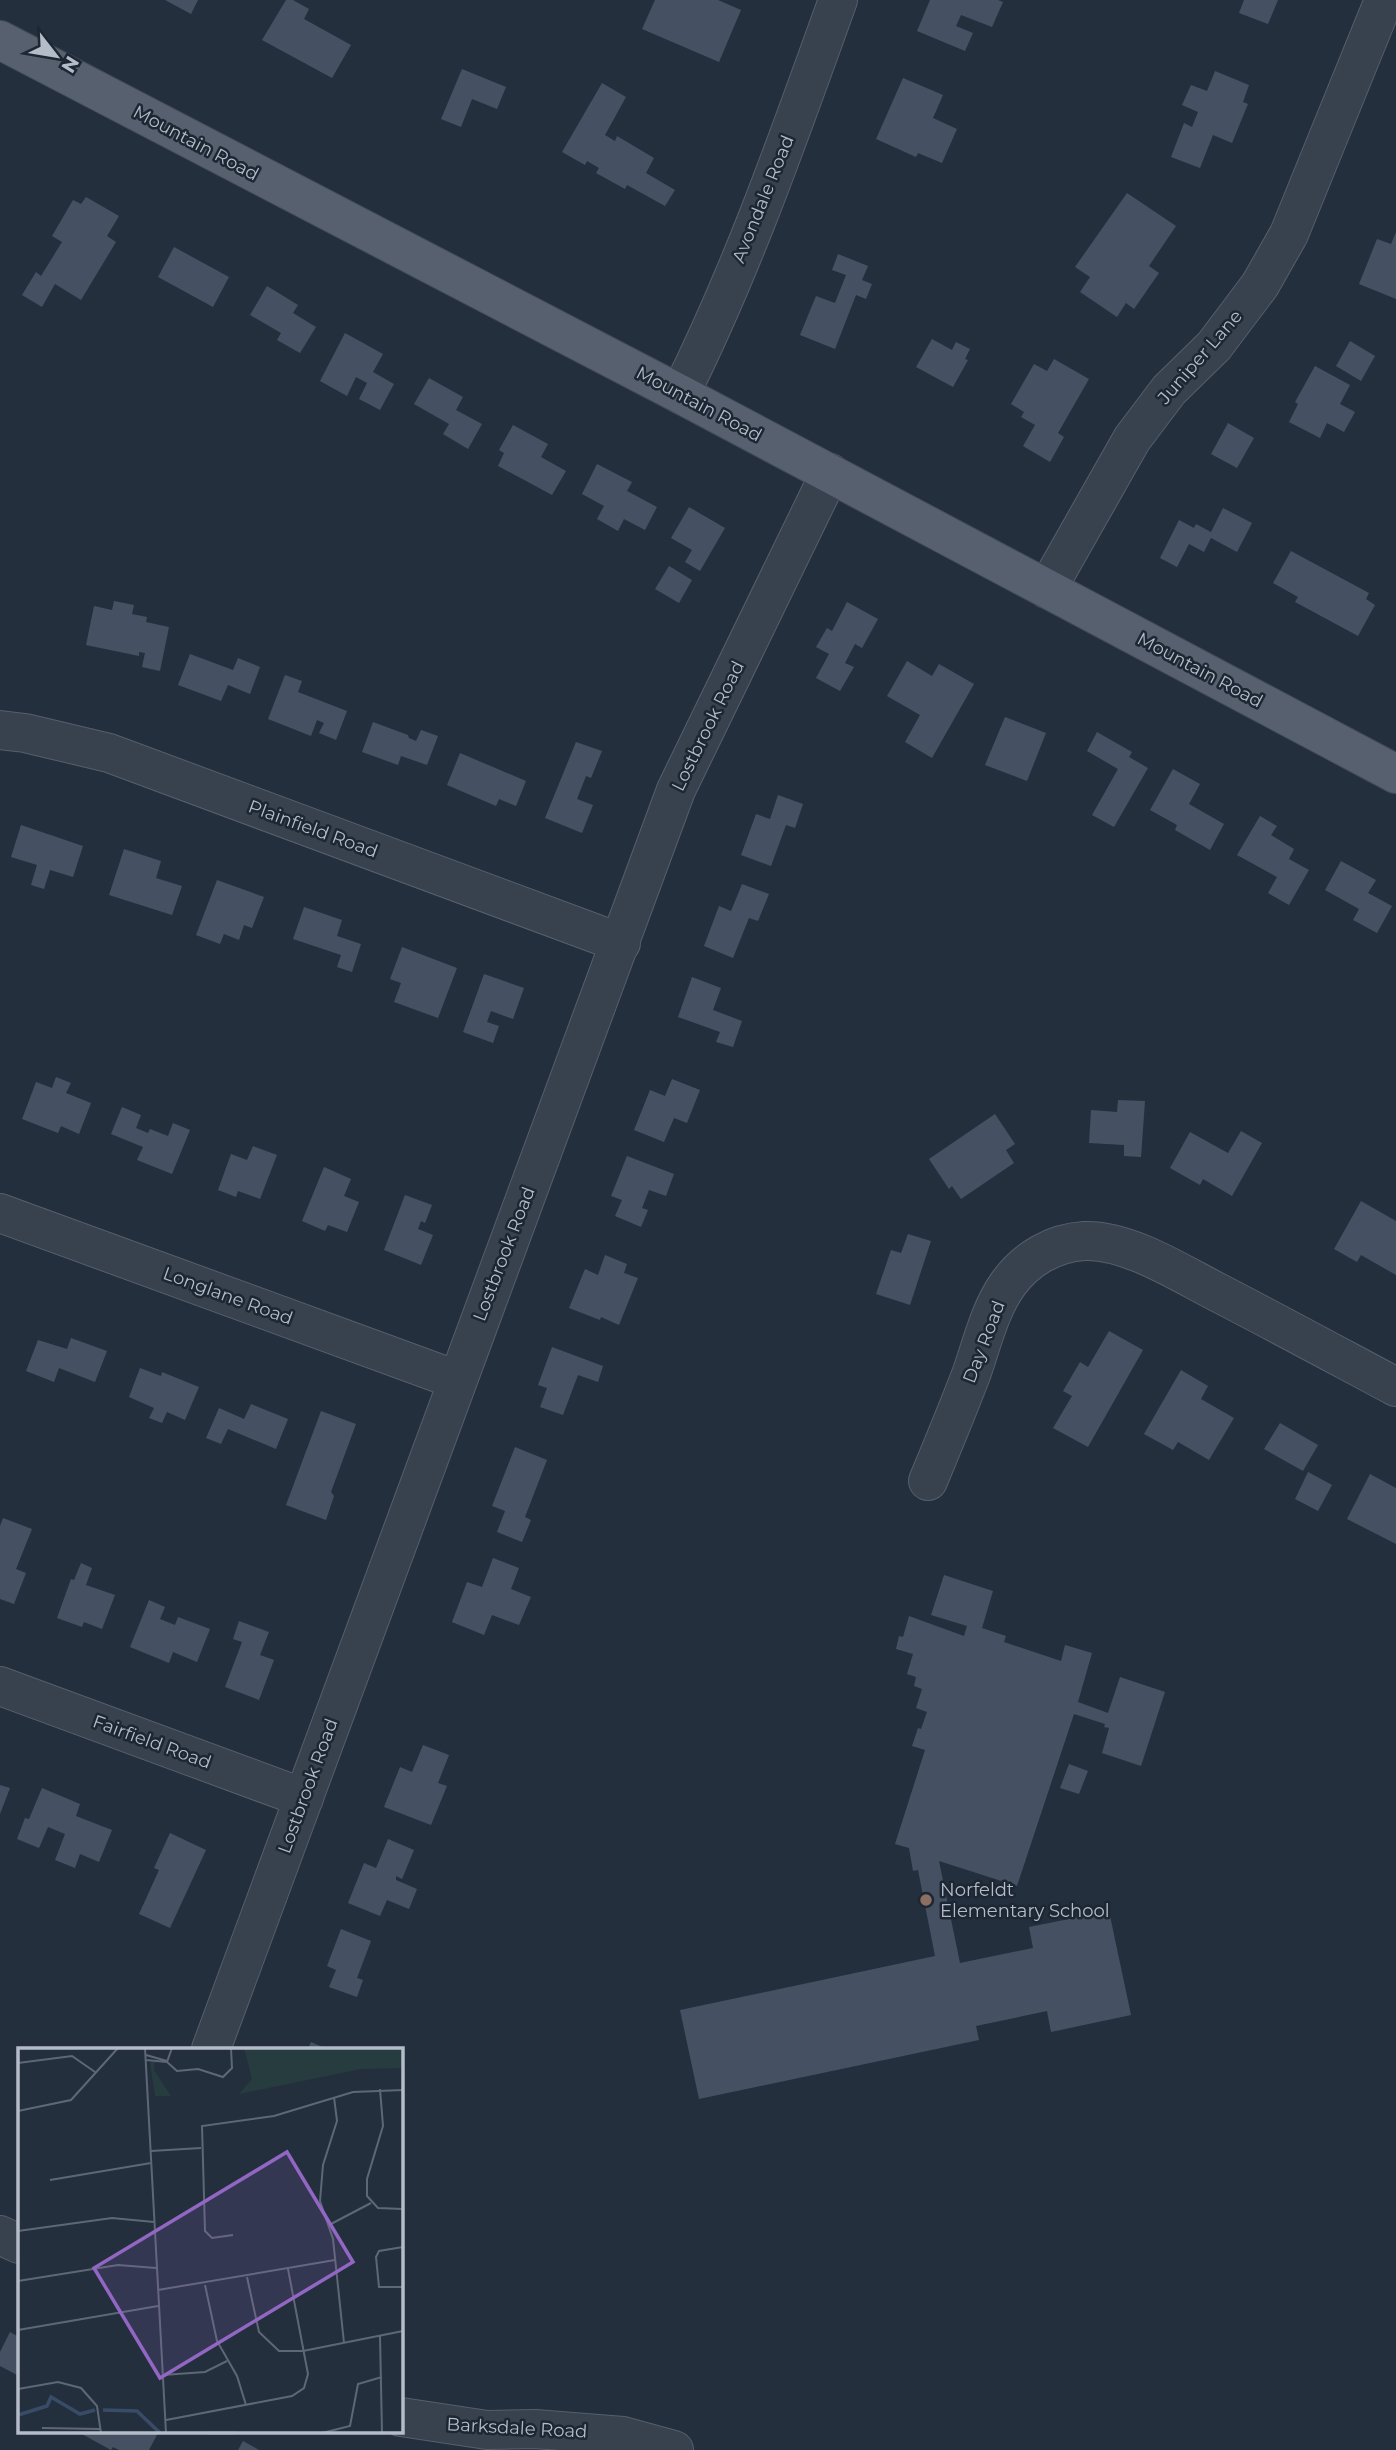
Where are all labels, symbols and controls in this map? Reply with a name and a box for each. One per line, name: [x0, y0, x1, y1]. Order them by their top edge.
north arrow: [21, 21, 91, 91]
text: N: [56, 52, 84, 77]
street label: Mountain Road: [129, 101, 263, 185]
street label: Avondale Road: [727, 132, 799, 266]
street label: Juniper Lane: [1153, 305, 1247, 409]
street label: Mountain Road: [632, 362, 766, 446]
street label: Mountain Road: [1133, 628, 1267, 712]
street label: Lostbrook Road: [667, 657, 749, 795]
street label: Plainfield Road: [245, 795, 381, 863]
street label: Lostbrook Road: [468, 1184, 540, 1324]
street label: Longlane Road: [160, 1262, 296, 1330]
street label: Day Road: [958, 1298, 1010, 1386]
street label: Fairfield Road: [90, 1710, 214, 1774]
street label: Lostbrook Road: [273, 1715, 343, 1857]
place label: Norfeldt Elementary School: [940, 1879, 1110, 1922]
marker: Norfeldt Elementary School: [918, 1892, 934, 1908]
inset map: [18, 2048, 402, 2432]
street label: Barksdale Road: [446, 2413, 588, 2443]

